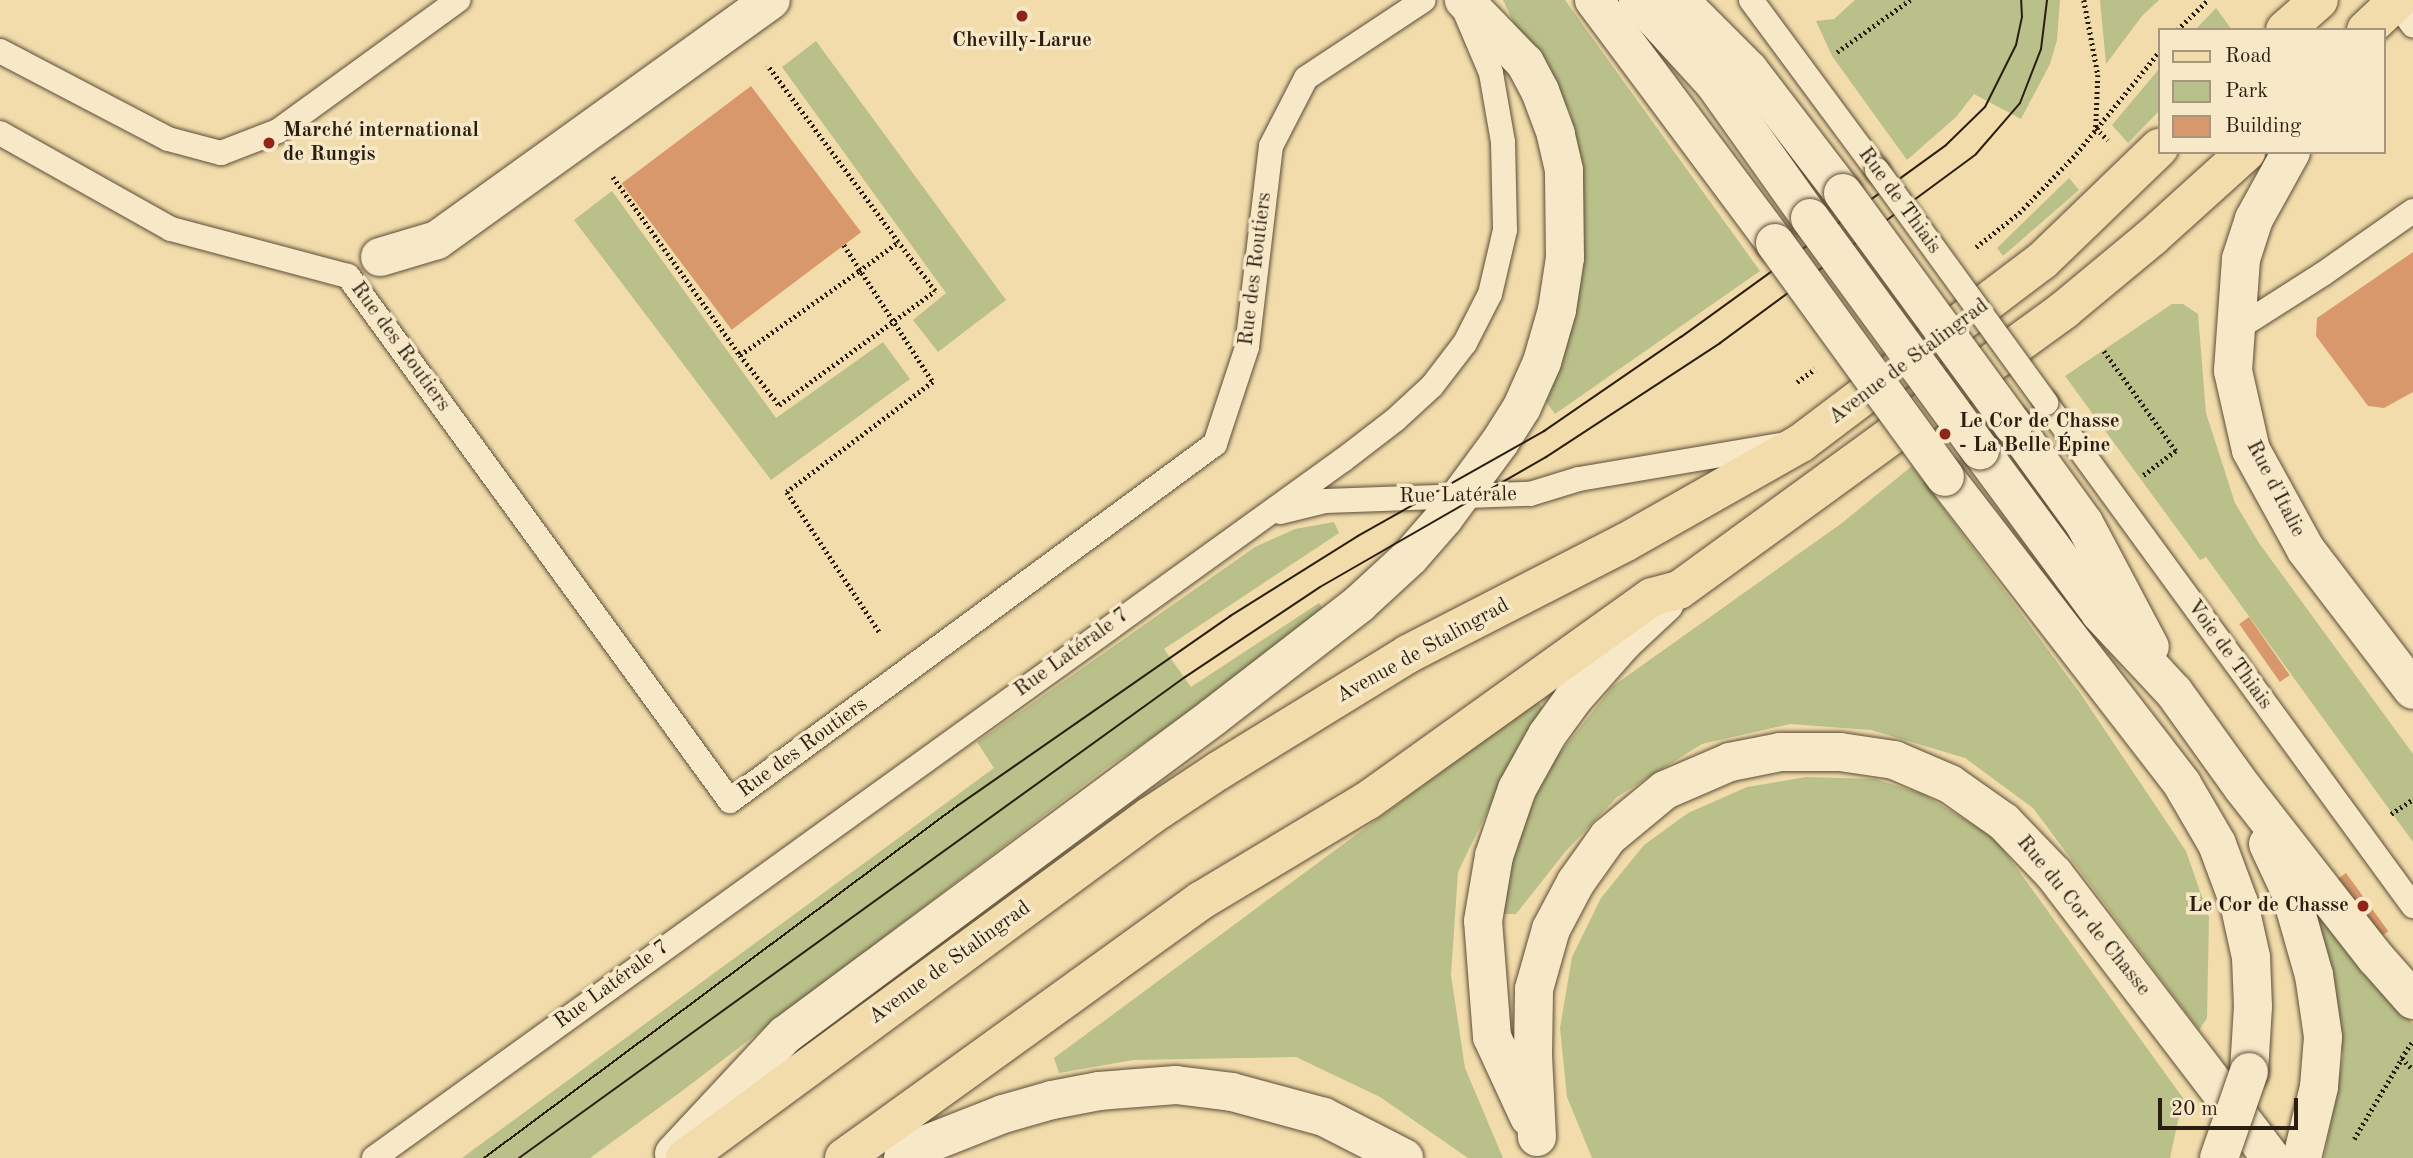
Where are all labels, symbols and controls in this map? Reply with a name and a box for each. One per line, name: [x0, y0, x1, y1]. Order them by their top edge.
marker: Chevilly-Larue: [1012, 6, 1032, 26]
place label: Chevilly-Larue: [952, 28, 1092, 54]
legend: [2158, 28, 2385, 154]
text: Road: [2225, 46, 2272, 67]
text: Park: [2225, 81, 2268, 102]
text: Building: [2225, 116, 2301, 137]
place label: Marché international de Rungis: [283, 118, 479, 168]
marker: Marché international de Rungis: [261, 135, 277, 151]
street label: Rue de Thiais: [1852, 143, 1946, 259]
street label: Rue des Routiers: [1234, 191, 1278, 347]
street label: Rue des Routiers: [344, 277, 456, 417]
street label: Avenue de Stalingrad: [1824, 294, 1994, 430]
place label: Le Cor de Chasse - La Belle Épine: [1959, 409, 2120, 459]
marker: Le Cor de Chasse - La Belle Épine: [1937, 426, 1953, 442]
street label: Rue d'Italie: [2240, 437, 2310, 541]
street label: Rue Latérale: [1399, 482, 1517, 510]
street label: Avenue de Stalingrad: [1332, 593, 1514, 709]
street label: Voie de Thiais: [2181, 595, 2277, 715]
street label: Rue Latérale 7: [1010, 603, 1134, 703]
street label: Rue des Routiers: [733, 692, 873, 804]
street label: Rue du Cor de Chasse: [2011, 831, 2155, 1001]
place label: Le Cor de Chasse: [2188, 893, 2349, 919]
street label: Avenue de Stalingrad: [864, 896, 1036, 1030]
marker: Le Cor de Chasse: [2355, 898, 2371, 914]
street label: Rue Latérale 7: [550, 935, 674, 1035]
scale bar: [2161, 1084, 2301, 1128]
text: 20 m: [2171, 1099, 2218, 1120]

